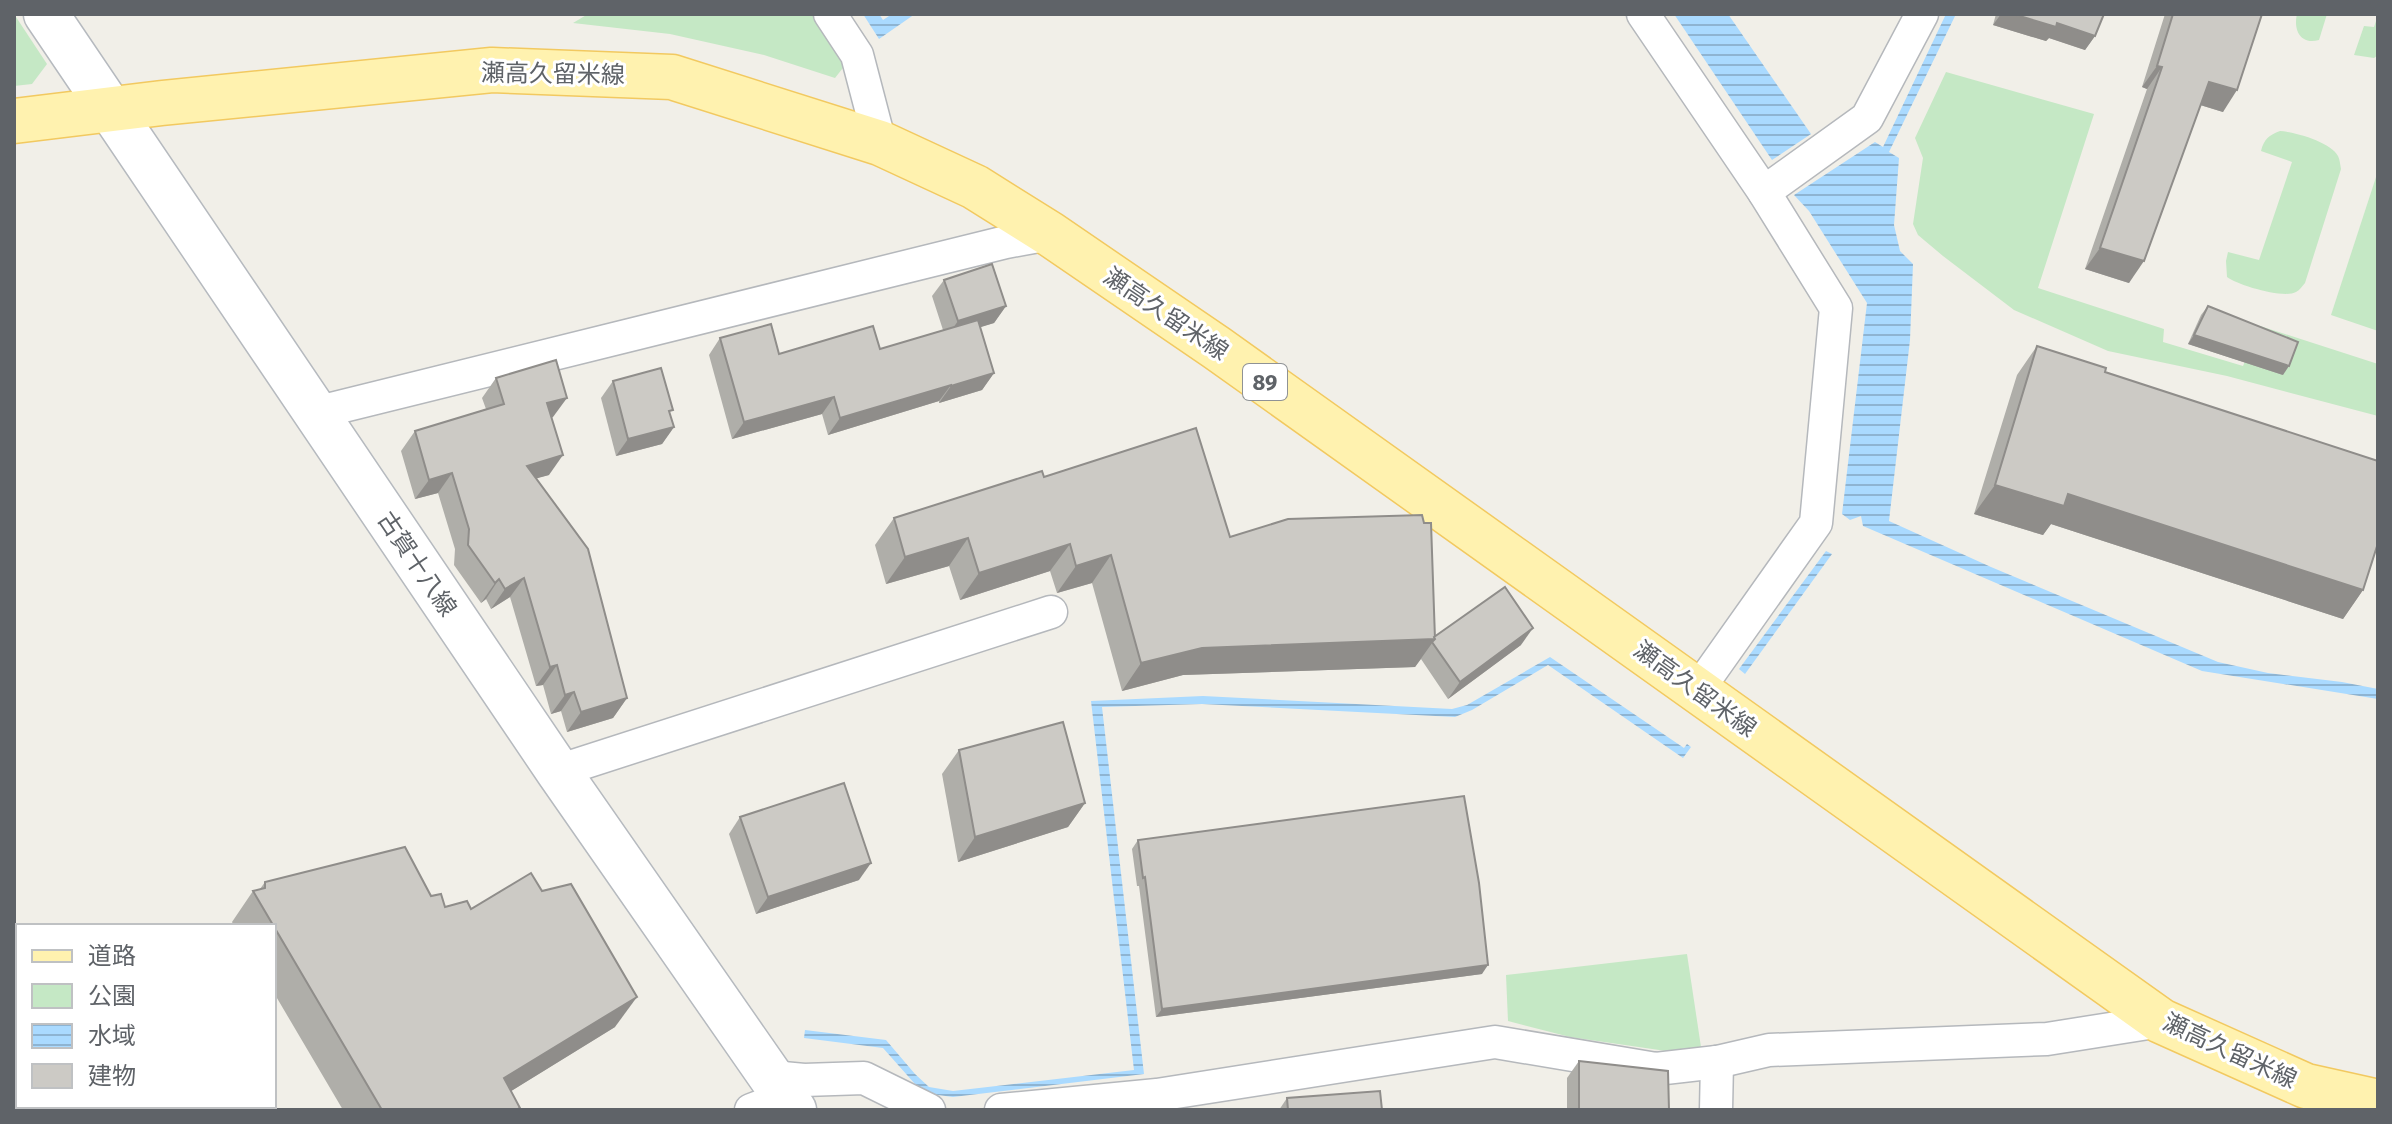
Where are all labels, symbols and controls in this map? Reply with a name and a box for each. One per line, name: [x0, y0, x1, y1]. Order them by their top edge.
street label: 瀬高久留米線: [481, 59, 625, 89]
street label: 瀬高久留米線: [1098, 262, 1234, 366]
road number: 89: [1243, 364, 1287, 400]
street label: 古賀十八線: [372, 506, 462, 622]
street label: 瀬高久留米線: [1629, 635, 1761, 743]
legend: [16, 924, 276, 1108]
text: 道路: [88, 942, 136, 970]
text: 公園: [88, 982, 136, 1010]
street label: 瀬高久留米線: [2159, 1008, 2301, 1094]
text: 水域: [88, 1022, 136, 1050]
text: 建物: [88, 1062, 136, 1090]

